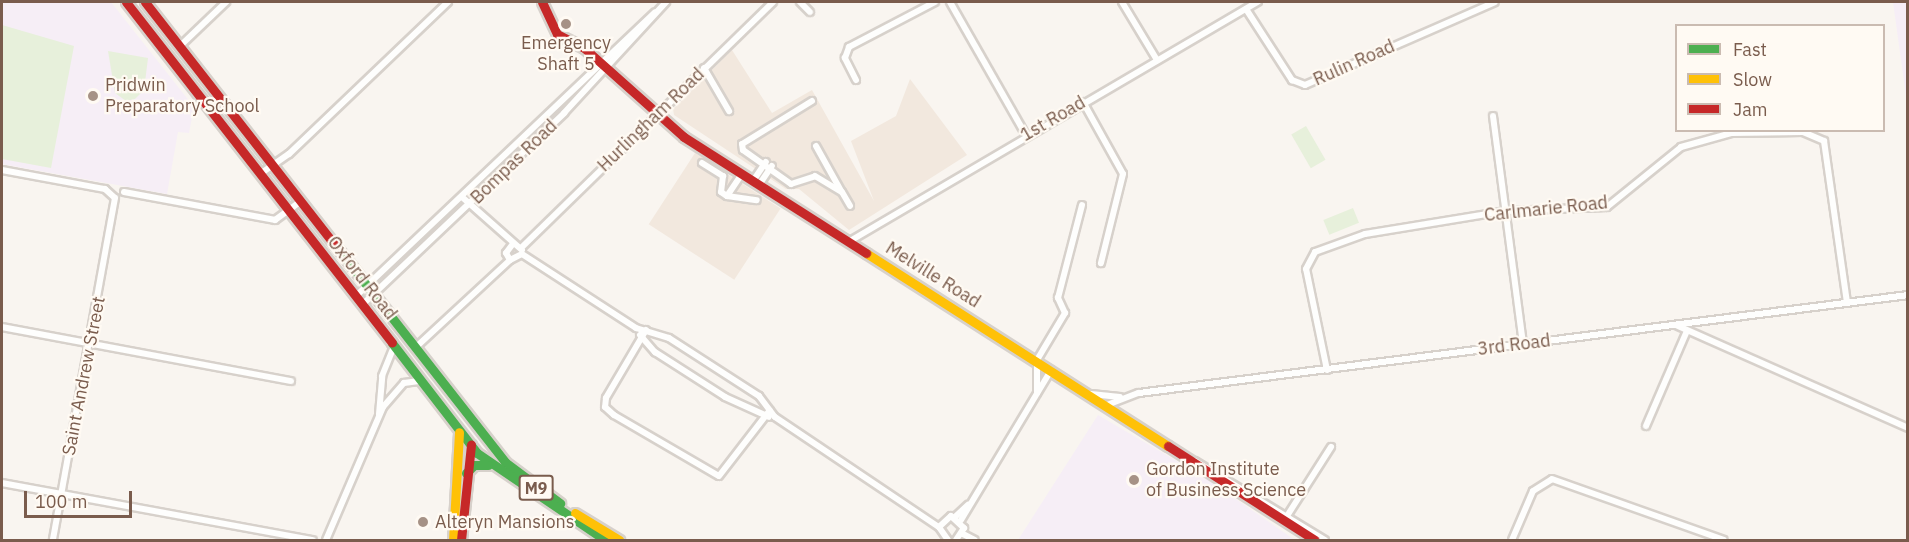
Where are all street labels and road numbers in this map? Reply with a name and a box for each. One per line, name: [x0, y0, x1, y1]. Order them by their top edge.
street label: Rulin Road: [1310, 35, 1398, 91]
street label: Hurlingham Road: [593, 64, 709, 176]
street label: 1st Road: [1017, 92, 1089, 146]
street label: Bompas Road: [466, 115, 562, 209]
street label: Carlmarie Road: [1483, 192, 1609, 226]
street label: Oxford Road: [323, 232, 401, 324]
street label: Melville Road: [882, 237, 984, 313]
street label: Saint Andrew Street: [58, 295, 110, 457]
street label: 3rd Road: [1476, 330, 1552, 360]
road number: M9: [518, 475, 554, 501]

